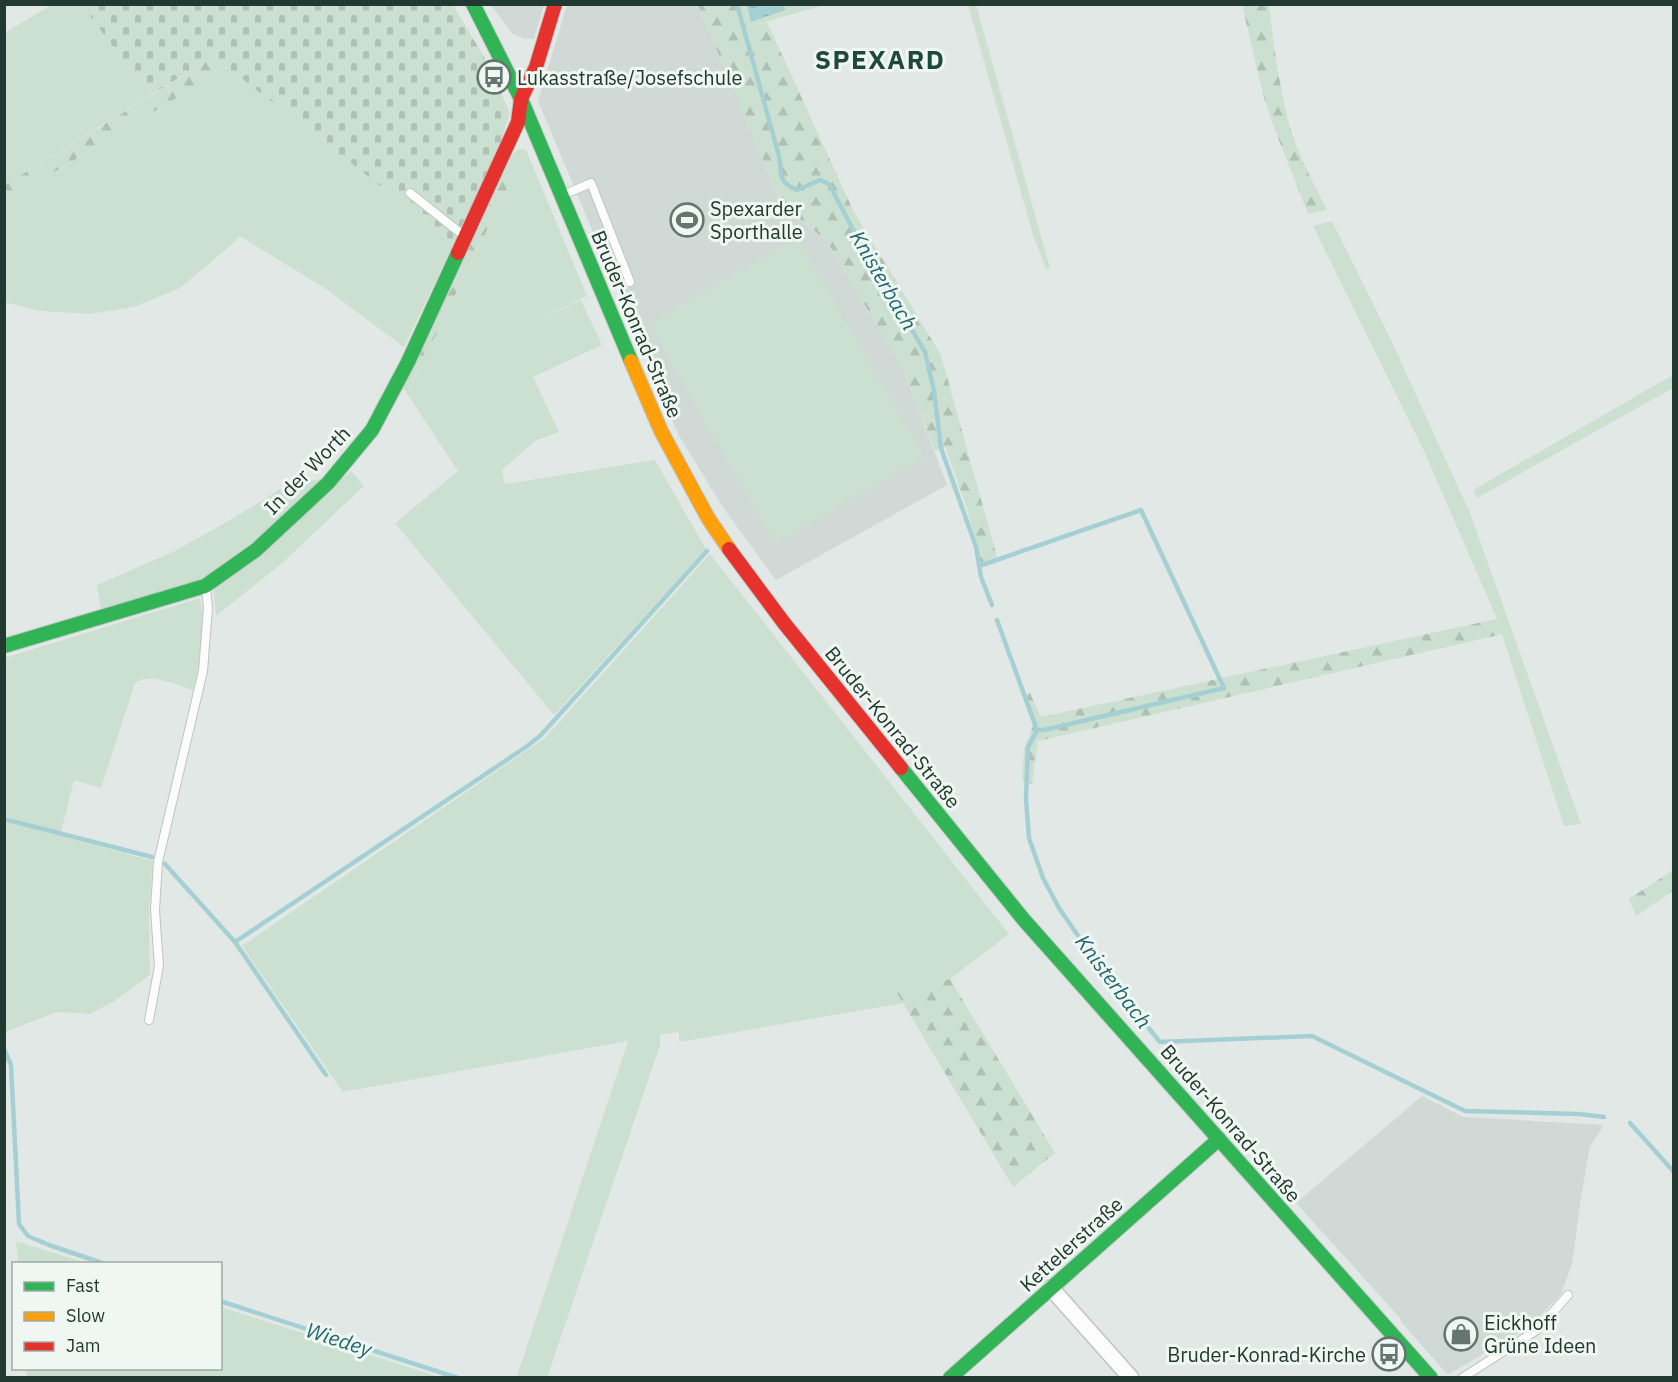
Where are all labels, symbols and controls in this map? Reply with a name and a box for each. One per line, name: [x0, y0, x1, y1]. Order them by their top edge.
district label: SPEXARD: [815, 42, 945, 76]
bus stop icon: Lukasstraße/Josefschule: [476, 59, 512, 95]
place label: Lukasstraße/Josefschule: [517, 64, 742, 91]
place label: Spexarder Sporthalle: [710, 195, 803, 245]
sports icon: Spexarder Sporthalle: [669, 202, 705, 238]
water label: Knisterbach: [844, 225, 924, 335]
street label: Bruder-Konrad-Straße: [585, 226, 689, 422]
street label: In der Worth: [258, 420, 356, 520]
street label: Bruder-Konrad-Straße: [819, 640, 967, 814]
water label: Knisterbach: [1069, 928, 1159, 1034]
street label: Bruder-Konrad-Straße: [1155, 1038, 1307, 1208]
street label: Kettelerstraße: [1014, 1190, 1128, 1298]
legend: [12, 1262, 222, 1370]
text: Fast: [66, 1274, 100, 1297]
text: Slow: [66, 1304, 105, 1327]
place label: Eickhoff Grüne Ideen: [1484, 1309, 1596, 1359]
water label: Wiedey: [303, 1315, 376, 1363]
shop icon: Eickhoff Grüne Ideen: [1443, 1316, 1479, 1352]
text: Jam: [66, 1334, 101, 1357]
bus stop icon: Bruder-Konrad-Kirche: [1371, 1336, 1407, 1372]
place label: Bruder-Konrad-Kirche: [1167, 1341, 1366, 1368]

